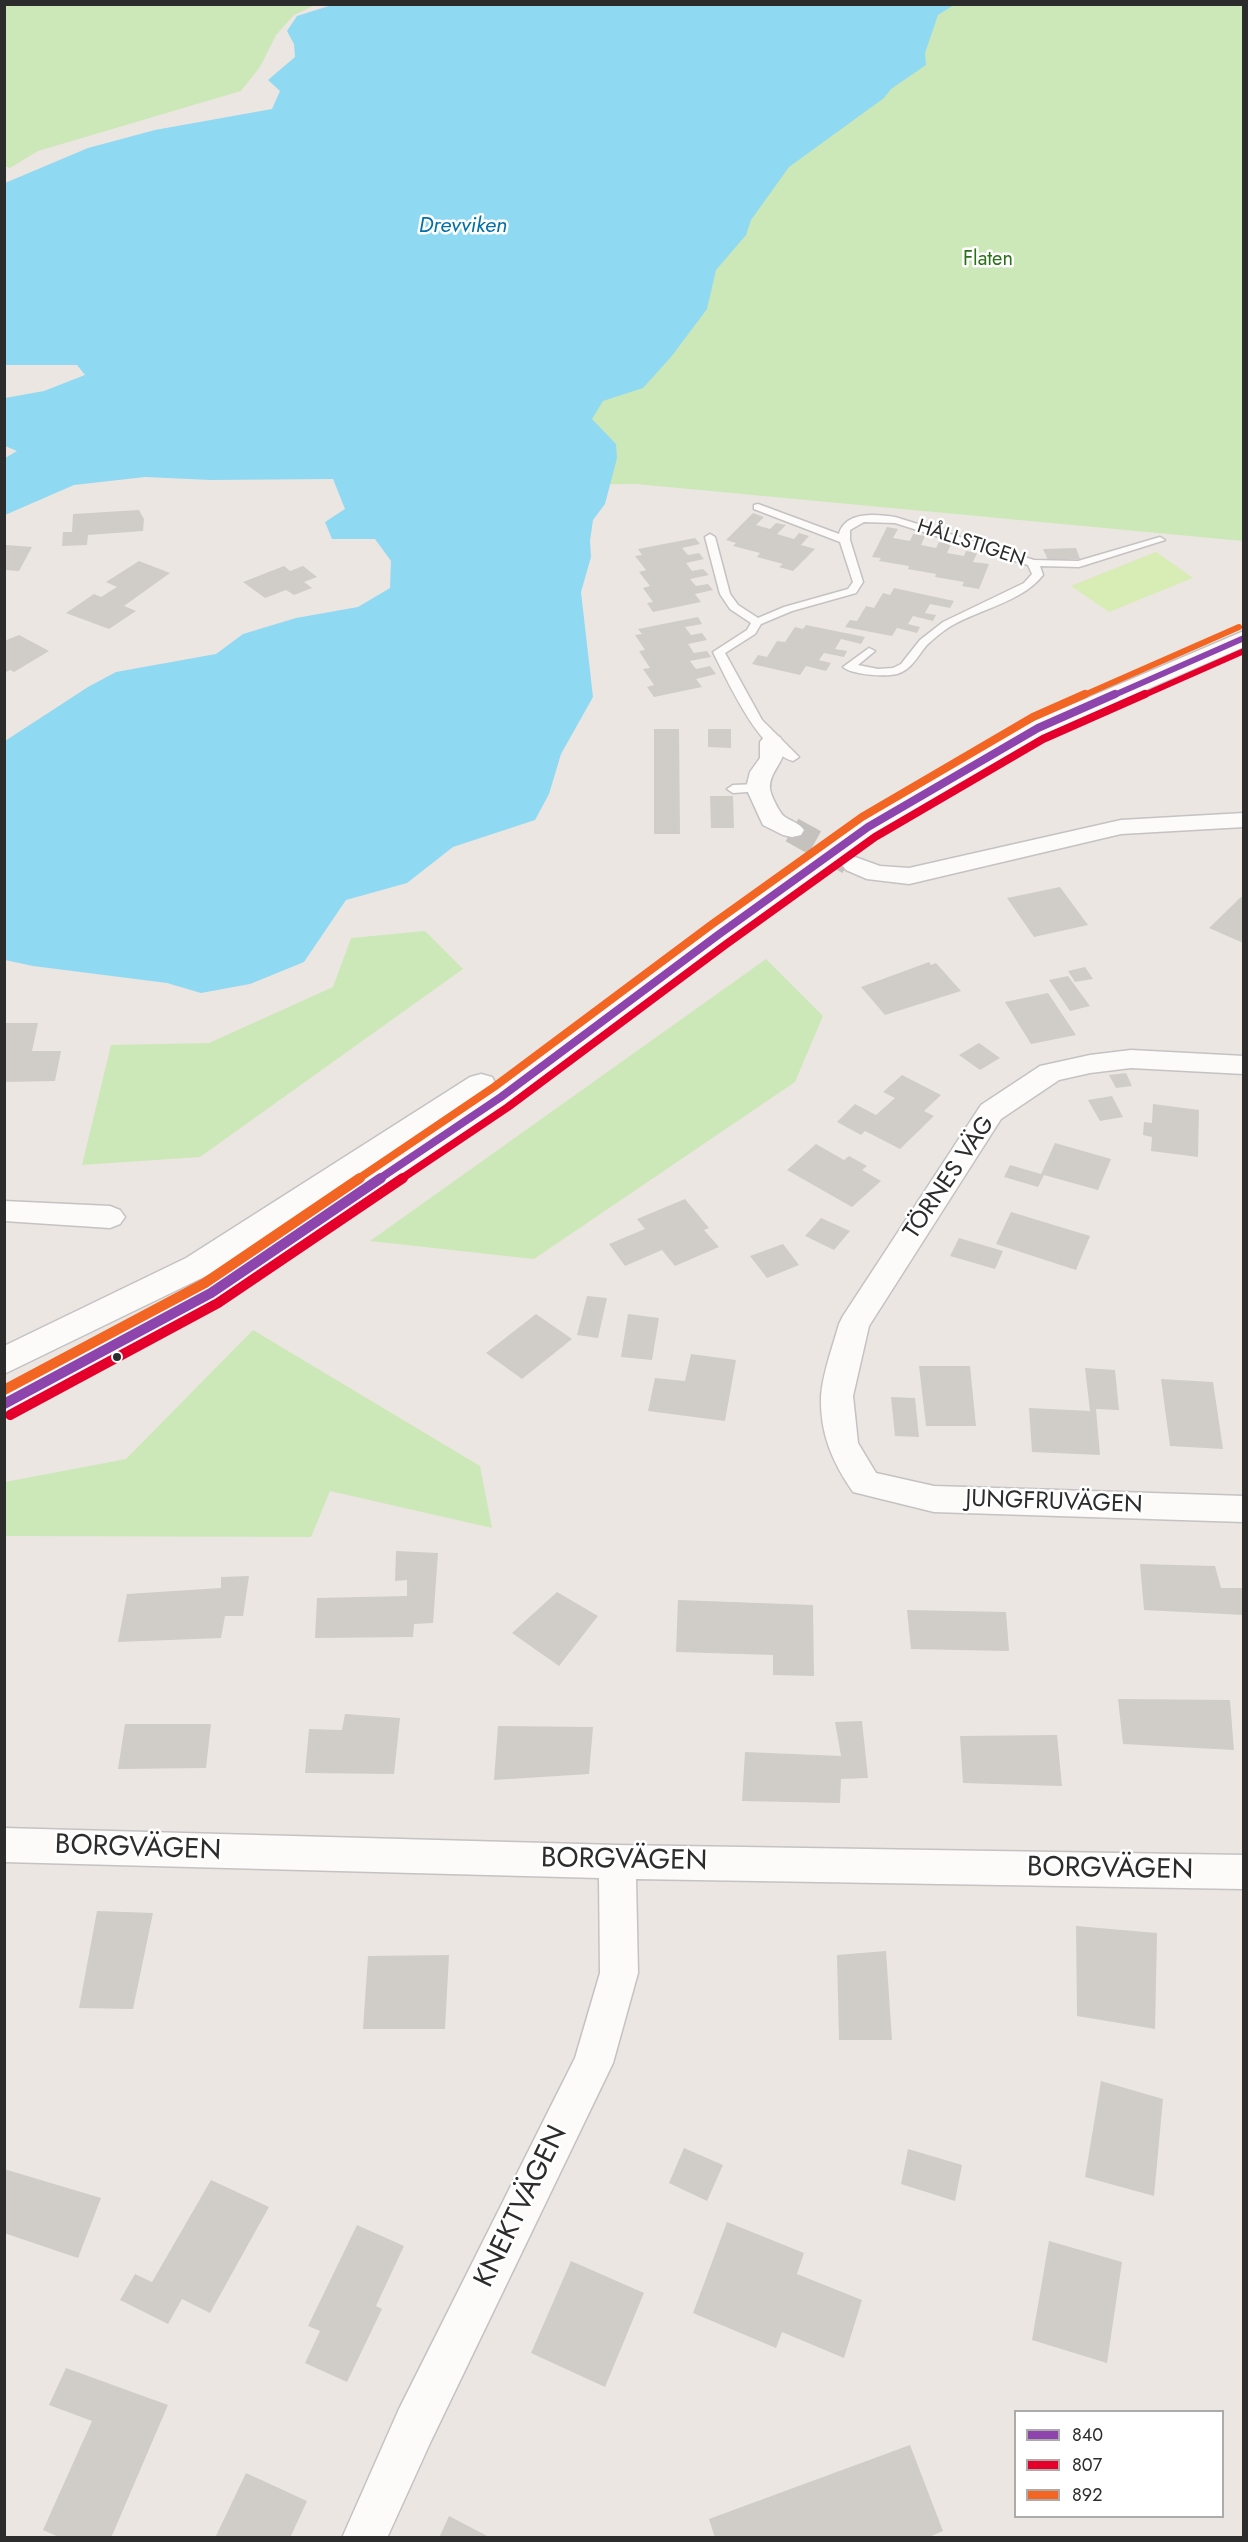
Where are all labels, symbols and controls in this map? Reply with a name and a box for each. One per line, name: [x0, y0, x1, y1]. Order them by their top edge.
water label: Drevviken: [419, 214, 507, 240]
park label: Flaten: [963, 248, 1013, 272]
street label: HÅLLSTIGEN: [914, 515, 1028, 573]
street label: TÖRNES VÄG: [898, 1111, 1002, 1245]
unlabelled marker: [111, 1351, 123, 1363]
street label: JUNGFRUVÄGEN: [965, 1486, 1143, 1520]
street label: BORGVÄGEN: [54, 1829, 222, 1869]
street label: BORGVÄGEN: [541, 1843, 707, 1879]
street label: BORGVÄGEN: [1027, 1852, 1193, 1888]
street label: KNEKTVÄGEN: [468, 2121, 576, 2293]
legend: [1014, 2410, 1224, 2518]
text: 840: [1072, 2422, 1103, 2448]
text: 807: [1072, 2452, 1102, 2478]
text: 892: [1072, 2482, 1102, 2508]

